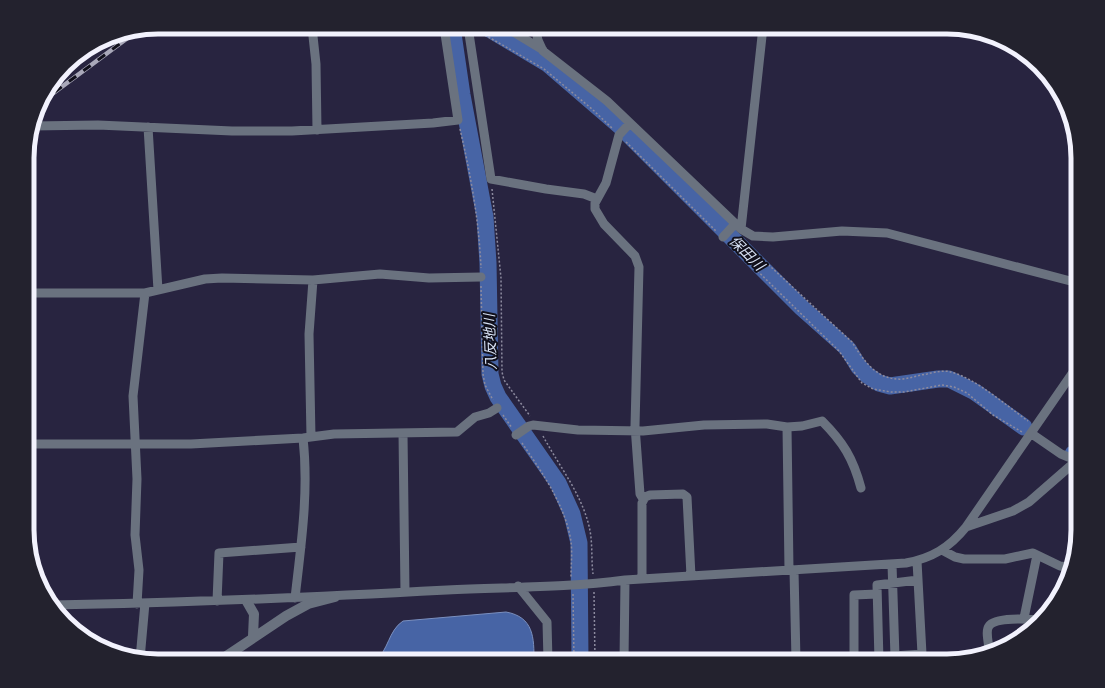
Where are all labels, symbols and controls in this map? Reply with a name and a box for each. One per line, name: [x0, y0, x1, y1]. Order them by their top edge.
water label: 保田川: [725, 231, 770, 276]
water label: 八反地川: [479, 312, 501, 370]

